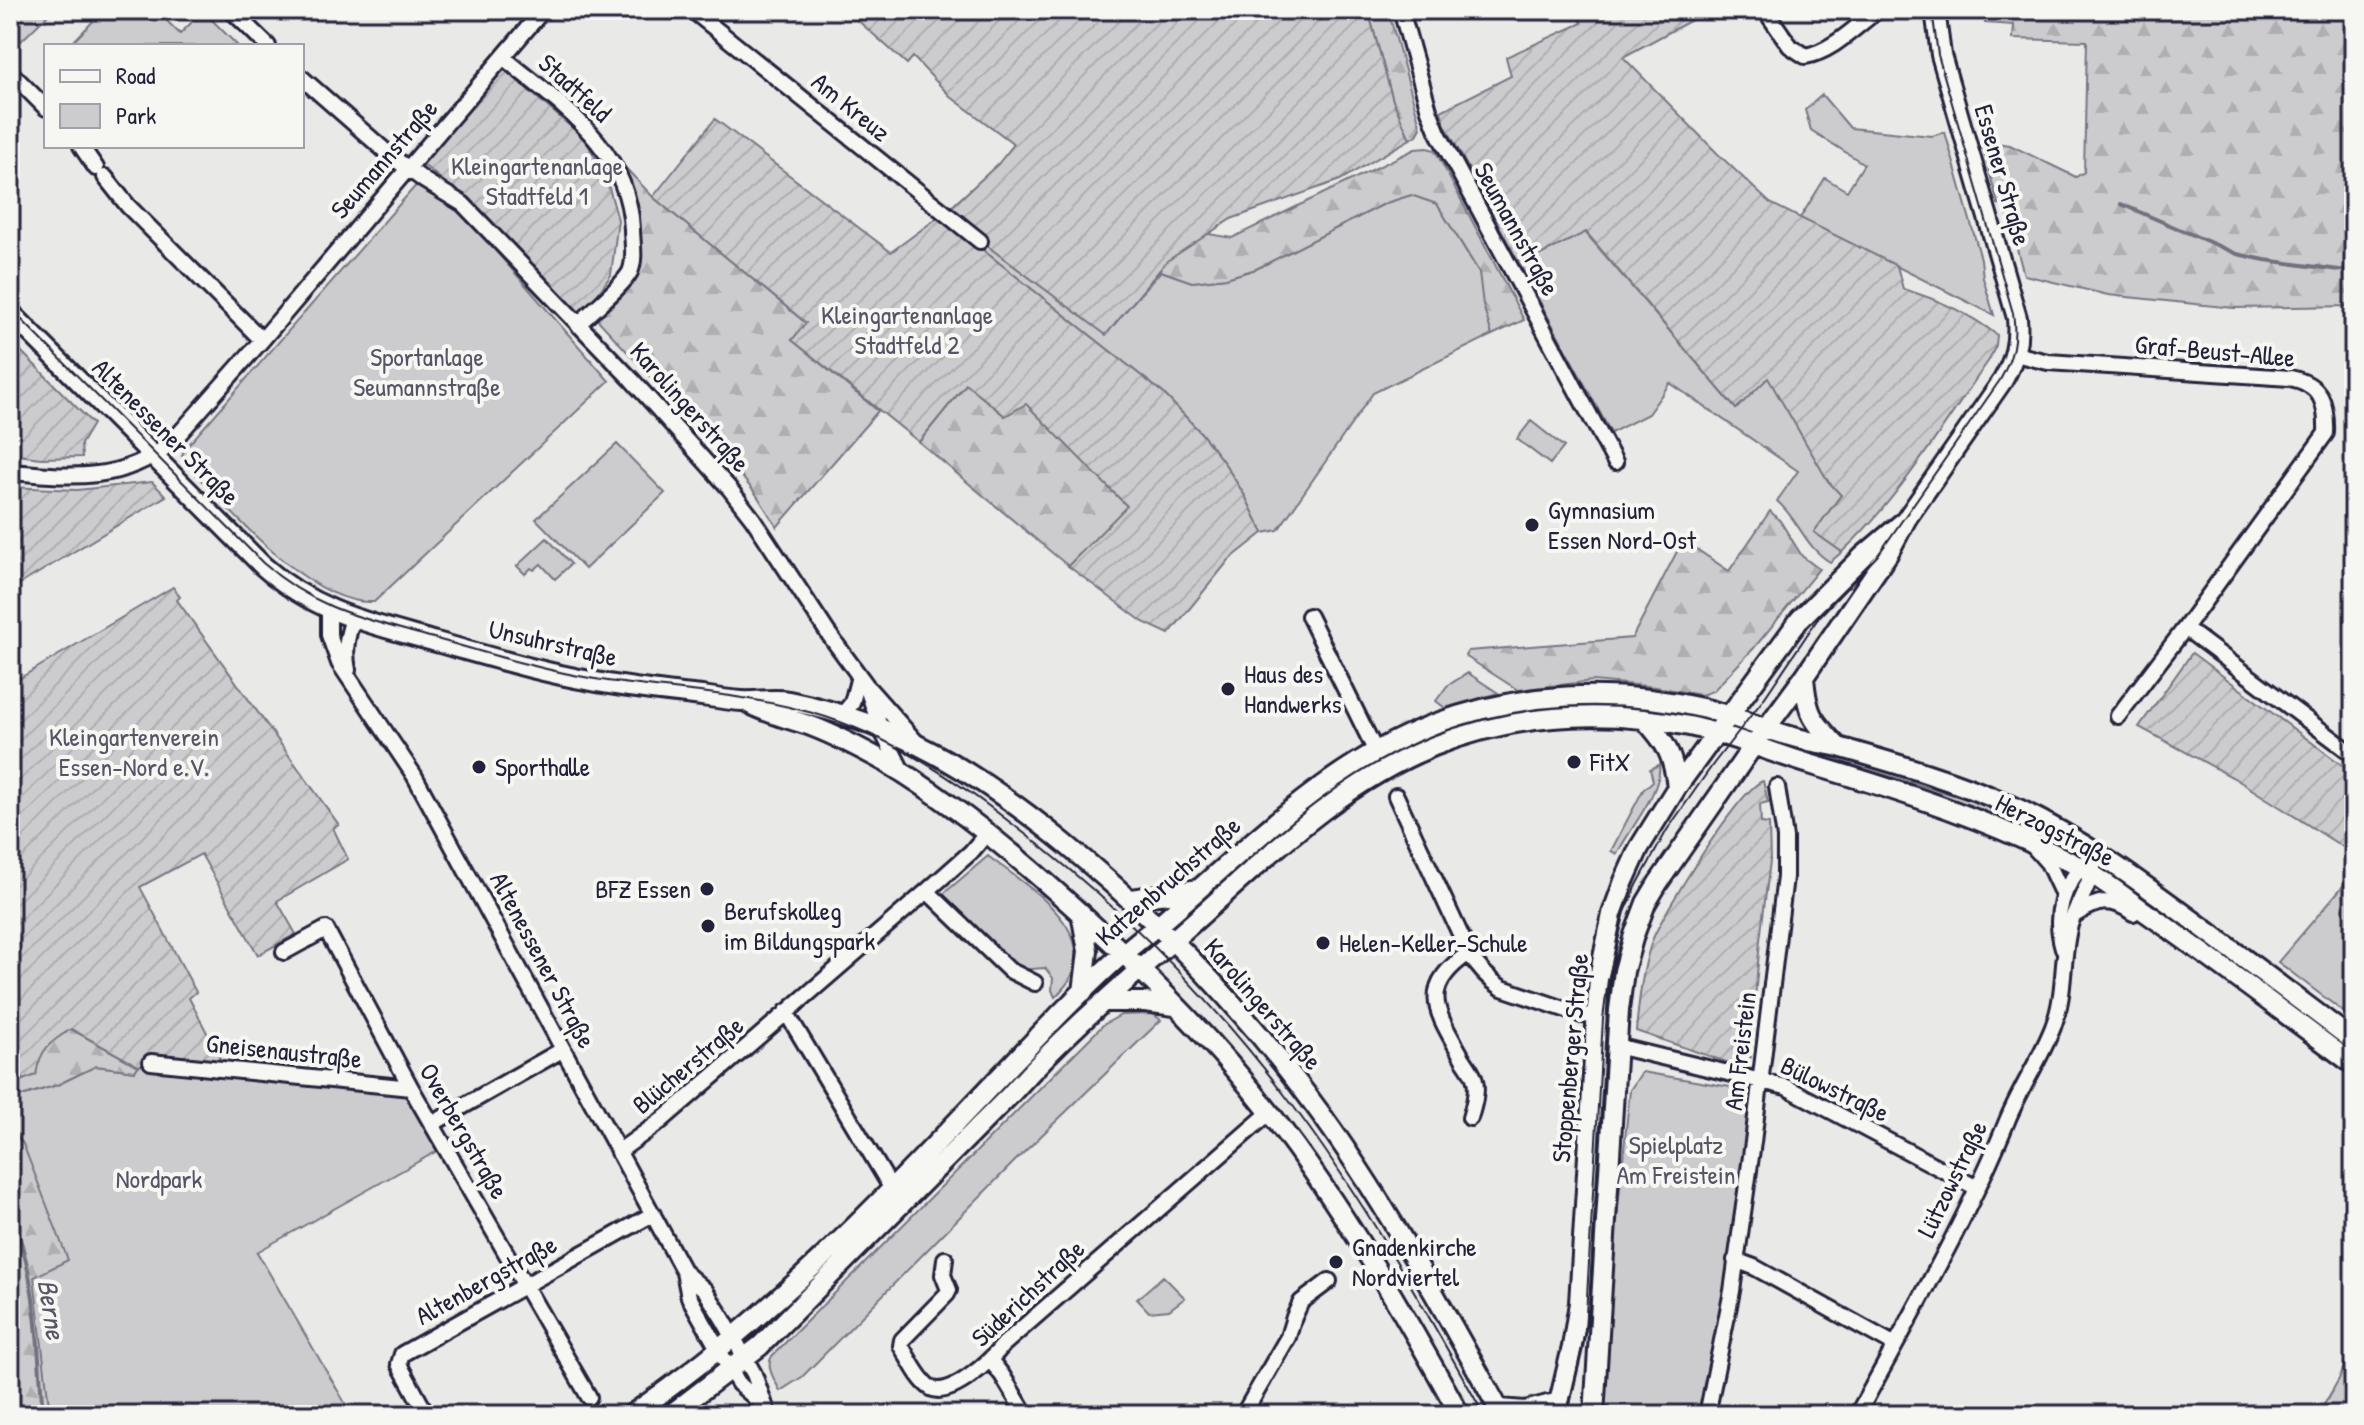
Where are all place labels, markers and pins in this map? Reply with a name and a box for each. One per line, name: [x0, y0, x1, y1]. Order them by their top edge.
place label: Gymnasium Essen Nord-Ost: [1548, 492, 1697, 557]
marker: Gymnasium Essen Nord-Ost: [1523, 516, 1541, 534]
place label: Haus des Handwerks: [1244, 656, 1341, 721]
marker: Haus des Handwerks: [1219, 680, 1237, 698]
place label: FitX: [1589, 744, 1630, 779]
place label: Sporthalle: [495, 749, 590, 784]
marker: FitX: [1565, 753, 1583, 771]
marker: Sporthalle: [470, 758, 488, 776]
place label: BFZ Essen: [595, 871, 691, 906]
marker: BFZ Essen: [698, 880, 716, 898]
place label: Berufskolleg im Bildungspark: [724, 893, 876, 958]
marker: Berufskolleg im Bildungspark: [699, 917, 717, 935]
place label: Helen-Keller-Schule: [1339, 925, 1528, 960]
marker: Helen-Keller-Schule: [1314, 934, 1332, 952]
place label: Gnadenkirche Nordviertel: [1352, 1229, 1477, 1294]
marker: Gnadenkirche Nordviertel: [1327, 1253, 1345, 1271]

